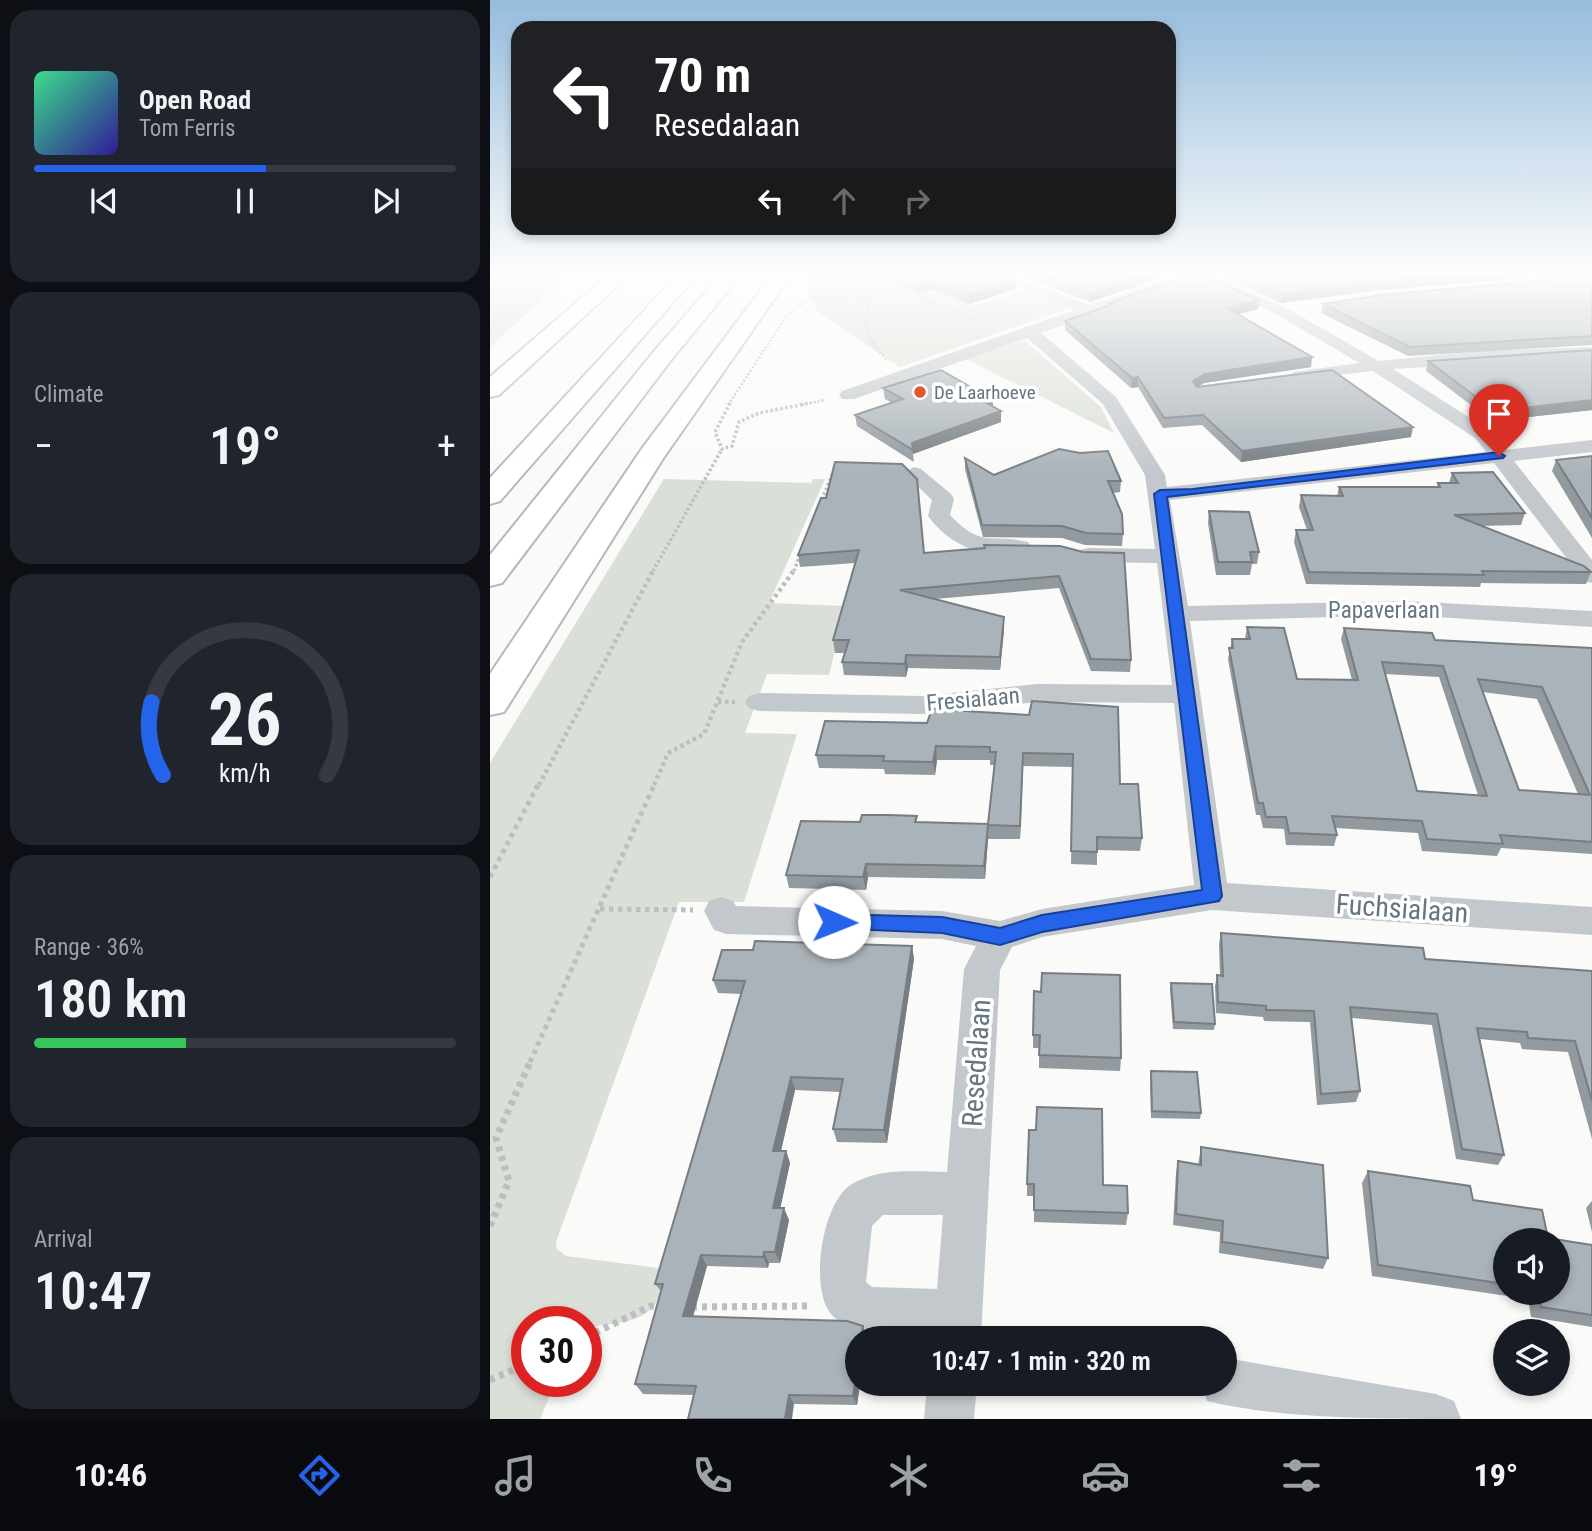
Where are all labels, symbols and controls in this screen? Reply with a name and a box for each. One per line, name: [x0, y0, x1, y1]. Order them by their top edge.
text: 70 m: [654, 47, 751, 104]
icon: left: [539, 49, 630, 140]
text: Open Road: [139, 85, 251, 115]
text: Resedalaan: [654, 106, 800, 144]
text: Tom Ferris: [139, 115, 235, 142]
icon: previous: [85, 182, 123, 220]
icon: pause: [226, 182, 264, 220]
icon: next: [367, 182, 405, 220]
icon: left: [752, 182, 790, 220]
icon: ahead: [825, 182, 863, 220]
icon: right: [898, 182, 936, 220]
text: Climate: [34, 381, 104, 408]
place label: De Laarhoeve: [934, 381, 1036, 404]
marker: De Laarhoeve: [912, 384, 928, 400]
pin: [1469, 384, 1529, 456]
icon: arrive: [1480, 395, 1518, 433]
text: 19°: [209, 416, 281, 477]
text: −: [34, 424, 53, 468]
text: +: [437, 424, 456, 468]
street label: Papaverlaan: [1328, 597, 1440, 624]
text: 26: [208, 678, 282, 764]
street label: Fresialaan: [925, 682, 1021, 717]
text: km/h: [219, 759, 271, 788]
position arrow: [797, 885, 871, 959]
street label: Fuchsialaan: [1335, 887, 1469, 930]
text: Range · 36%: [34, 934, 144, 961]
text: 180 km: [34, 969, 188, 1030]
street label: Resedalaan: [956, 998, 997, 1128]
text: Arrival: [34, 1226, 93, 1253]
map controls: [1493, 1228, 1570, 1396]
button: sound: [1493, 1228, 1570, 1305]
text: 10:47: [34, 1261, 152, 1322]
speed limit sign: 30: [511, 1306, 602, 1397]
button: layers: [1493, 1319, 1570, 1396]
text: 10:47 · 1 min · 320 m: [931, 1346, 1151, 1376]
icon: directions: [295, 1451, 344, 1500]
icon: music: [491, 1451, 540, 1500]
icon: phone: [688, 1451, 737, 1500]
icon: climate: [884, 1451, 933, 1500]
icon: car: [1081, 1451, 1130, 1500]
icon: filters: [1277, 1451, 1326, 1500]
text: 10:46: [74, 1456, 147, 1494]
text: 19°: [1473, 1456, 1518, 1494]

